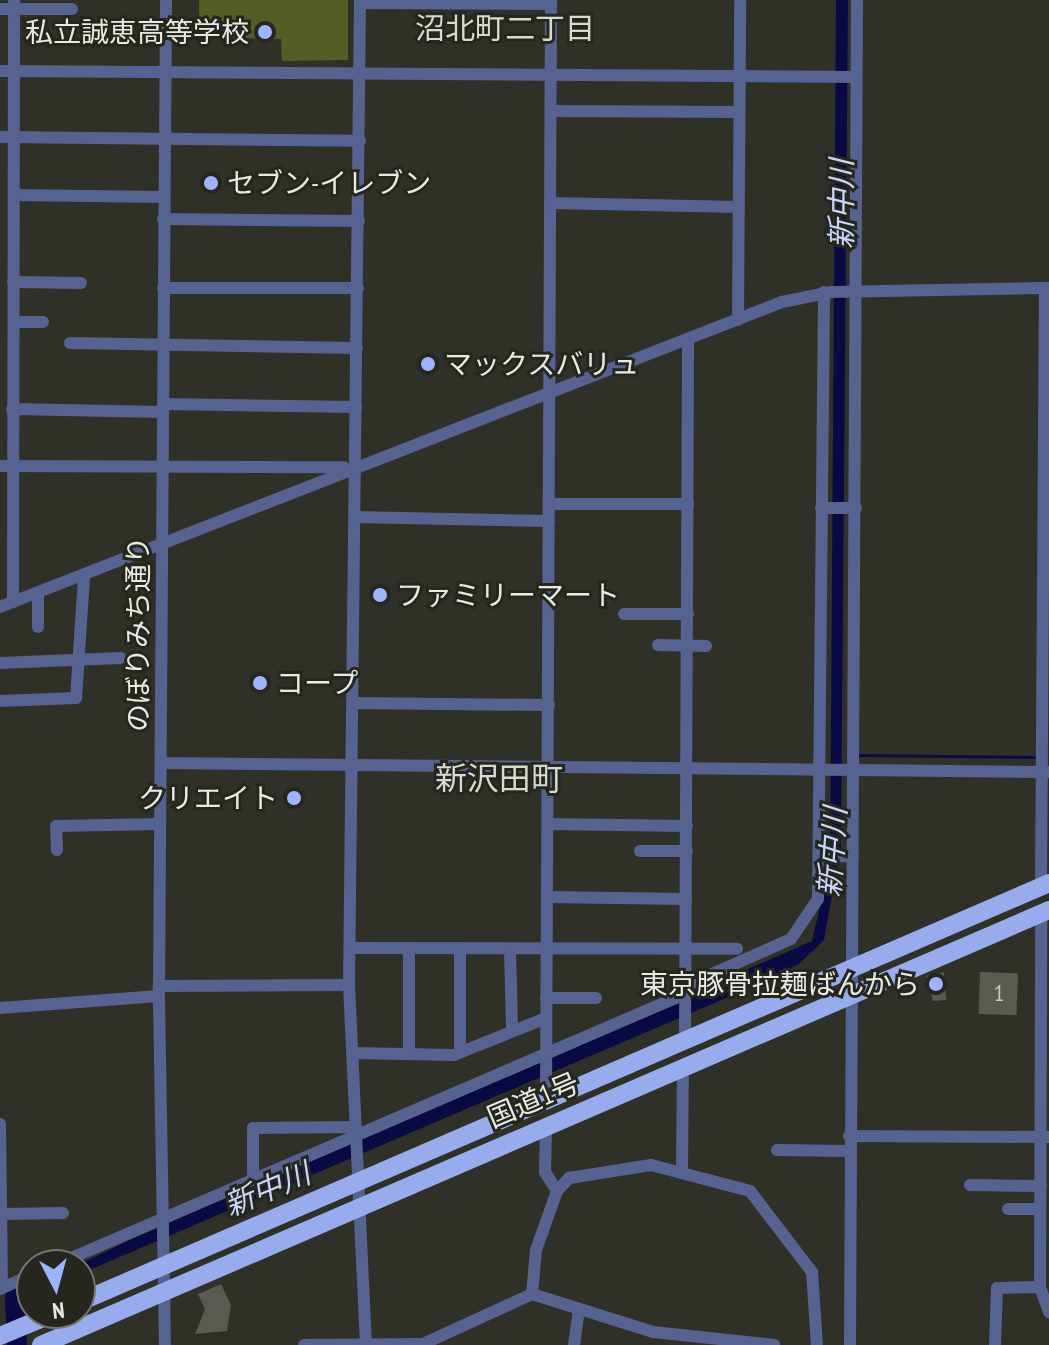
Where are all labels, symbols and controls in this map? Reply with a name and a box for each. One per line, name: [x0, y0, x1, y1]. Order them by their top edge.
district label: 沼北町二丁目: [415, 10, 595, 46]
place label: 私立誠恵高等学校: [25, 15, 249, 49]
marker: 私立誠恵高等学校: [256, 23, 274, 41]
water label: 新中川: [823, 159, 859, 249]
place label: セブン-イレブン: [227, 166, 431, 200]
marker: セブン-イレブン: [202, 174, 220, 192]
place label: マックスバリュ: [444, 347, 640, 381]
marker: マックスバリュ: [419, 355, 437, 373]
street label: のぼりみち通り: [121, 536, 155, 732]
place label: ファミリーマート: [396, 578, 620, 612]
marker: ファミリーマート: [371, 586, 389, 604]
place label: コープ: [276, 666, 360, 700]
marker: コープ: [251, 674, 269, 692]
district label: 新沢田町: [435, 759, 563, 797]
place label: クリエイト: [138, 781, 278, 815]
marker: クリエイト: [285, 789, 303, 807]
water label: 新中川: [811, 806, 853, 898]
place label: 東京豚骨拉麺ばんから: [640, 967, 920, 1001]
marker: 東京豚骨拉麺ばんから: [927, 975, 945, 993]
house number: 1: [994, 979, 1004, 1007]
street label: 国道1号: [482, 1066, 584, 1134]
water label: 新中川: [219, 1155, 315, 1223]
north arrow: [16, 1249, 96, 1329]
text: N: [51, 1296, 66, 1325]

